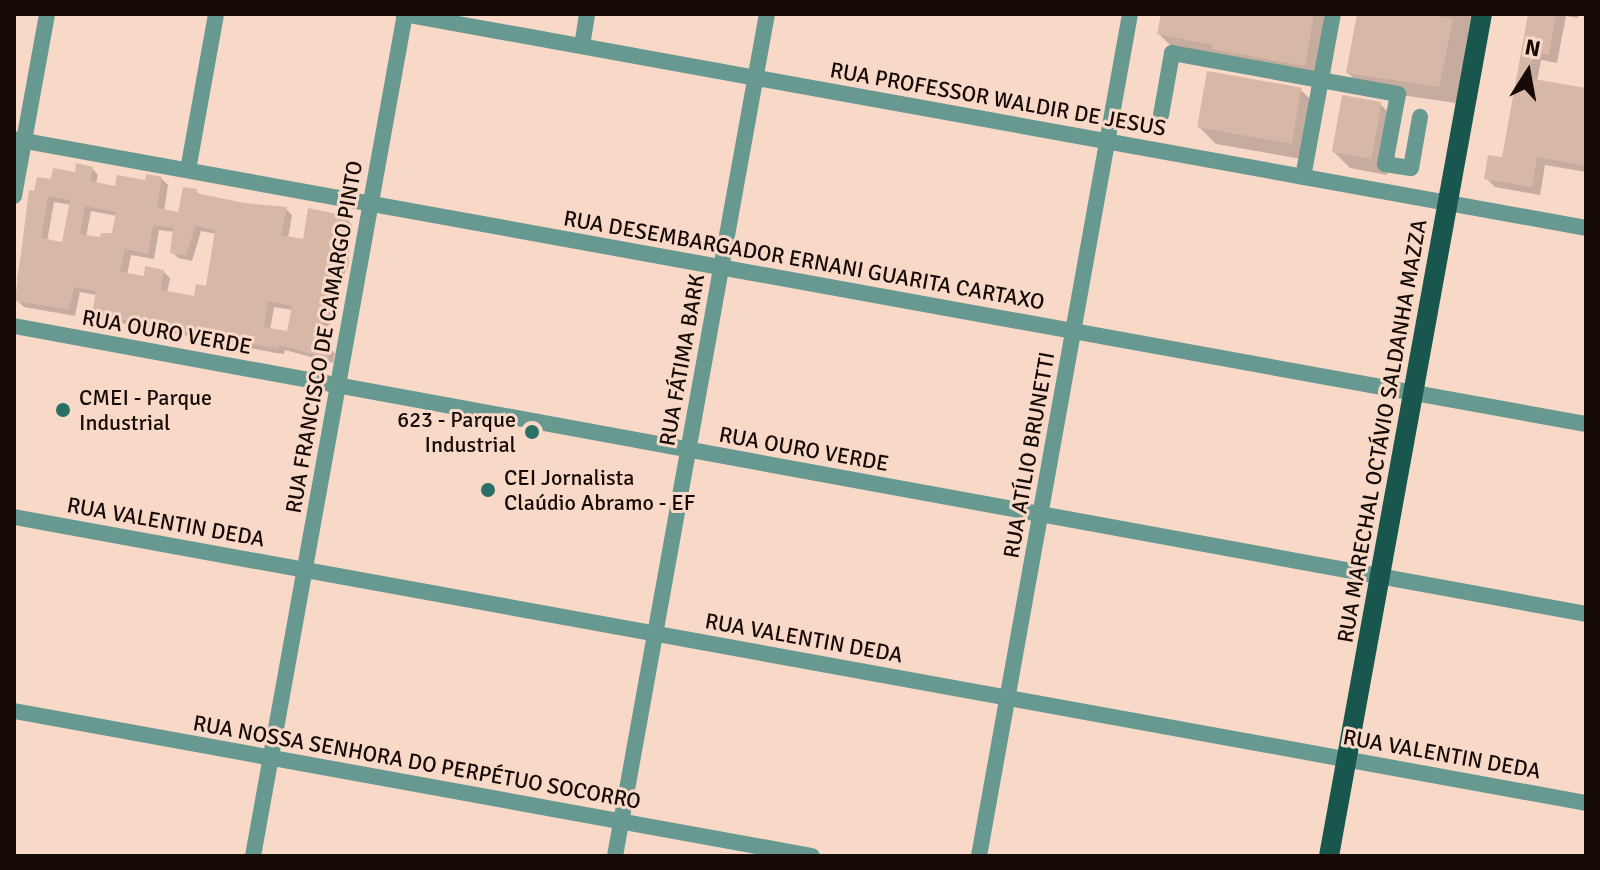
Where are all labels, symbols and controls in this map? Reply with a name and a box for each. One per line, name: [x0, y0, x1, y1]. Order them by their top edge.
north arrow: [1488, 32, 1568, 112]
text: N: [1523, 33, 1543, 63]
street label: RUA PROFESSOR WALDIR DE JESUS: [828, 56, 1168, 142]
street label: RUA FRANCISCO DE CAMARGO PINTO: [280, 159, 368, 515]
street label: RUA DESEMBARGADOR ERNANI GUARITA CARTAXO: [562, 205, 1046, 315]
street label: RUA MARECHAL OCTÁVIO SALDANHA MAZZA: [1332, 217, 1432, 645]
street label: RUA FÁTIMA BARK: [654, 272, 710, 448]
street label: RUA OURO VERDE: [80, 304, 254, 360]
street label: RUA ATÍLIO BRUNETTI: [998, 350, 1060, 560]
place label: CMEI - Parque Industrial: [79, 384, 212, 436]
marker: CMEI - Parque Industrial: [54, 401, 72, 419]
place label: 623 - Parque Industrial: [397, 406, 516, 458]
street label: RUA OURO VERDE: [717, 421, 891, 477]
marker: 623 - Parque Industrial: [523, 423, 541, 441]
place label: CEI Jornalista Claúdio Abramo - EF: [504, 464, 695, 516]
marker: CEI Jornalista Claúdio Abramo - EF: [479, 481, 497, 499]
street label: RUA VALENTIN DEDA: [65, 492, 267, 552]
street label: RUA VALENTIN DEDA: [703, 608, 905, 668]
street label: RUA NOSSA SENHORA DO PERPÉTUO SOCORRO: [191, 710, 643, 814]
street label: RUA VALENTIN DEDA: [1341, 724, 1543, 784]

